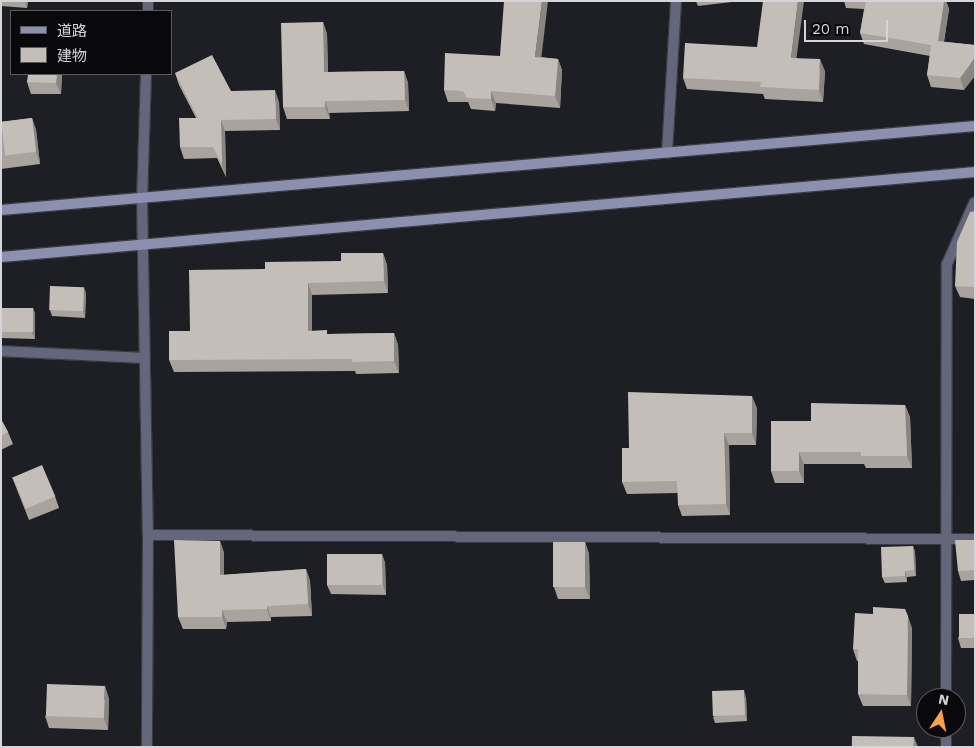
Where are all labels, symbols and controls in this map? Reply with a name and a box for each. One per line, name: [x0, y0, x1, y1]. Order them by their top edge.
legend: [10, 10, 172, 75]
scale bar: [806, 10, 890, 42]
text: 20 m: [812, 20, 850, 38]
text: 道路: [57, 22, 87, 40]
text: 建物: [57, 47, 87, 65]
north arrow: [916, 688, 966, 738]
text: N: [937, 690, 950, 708]

